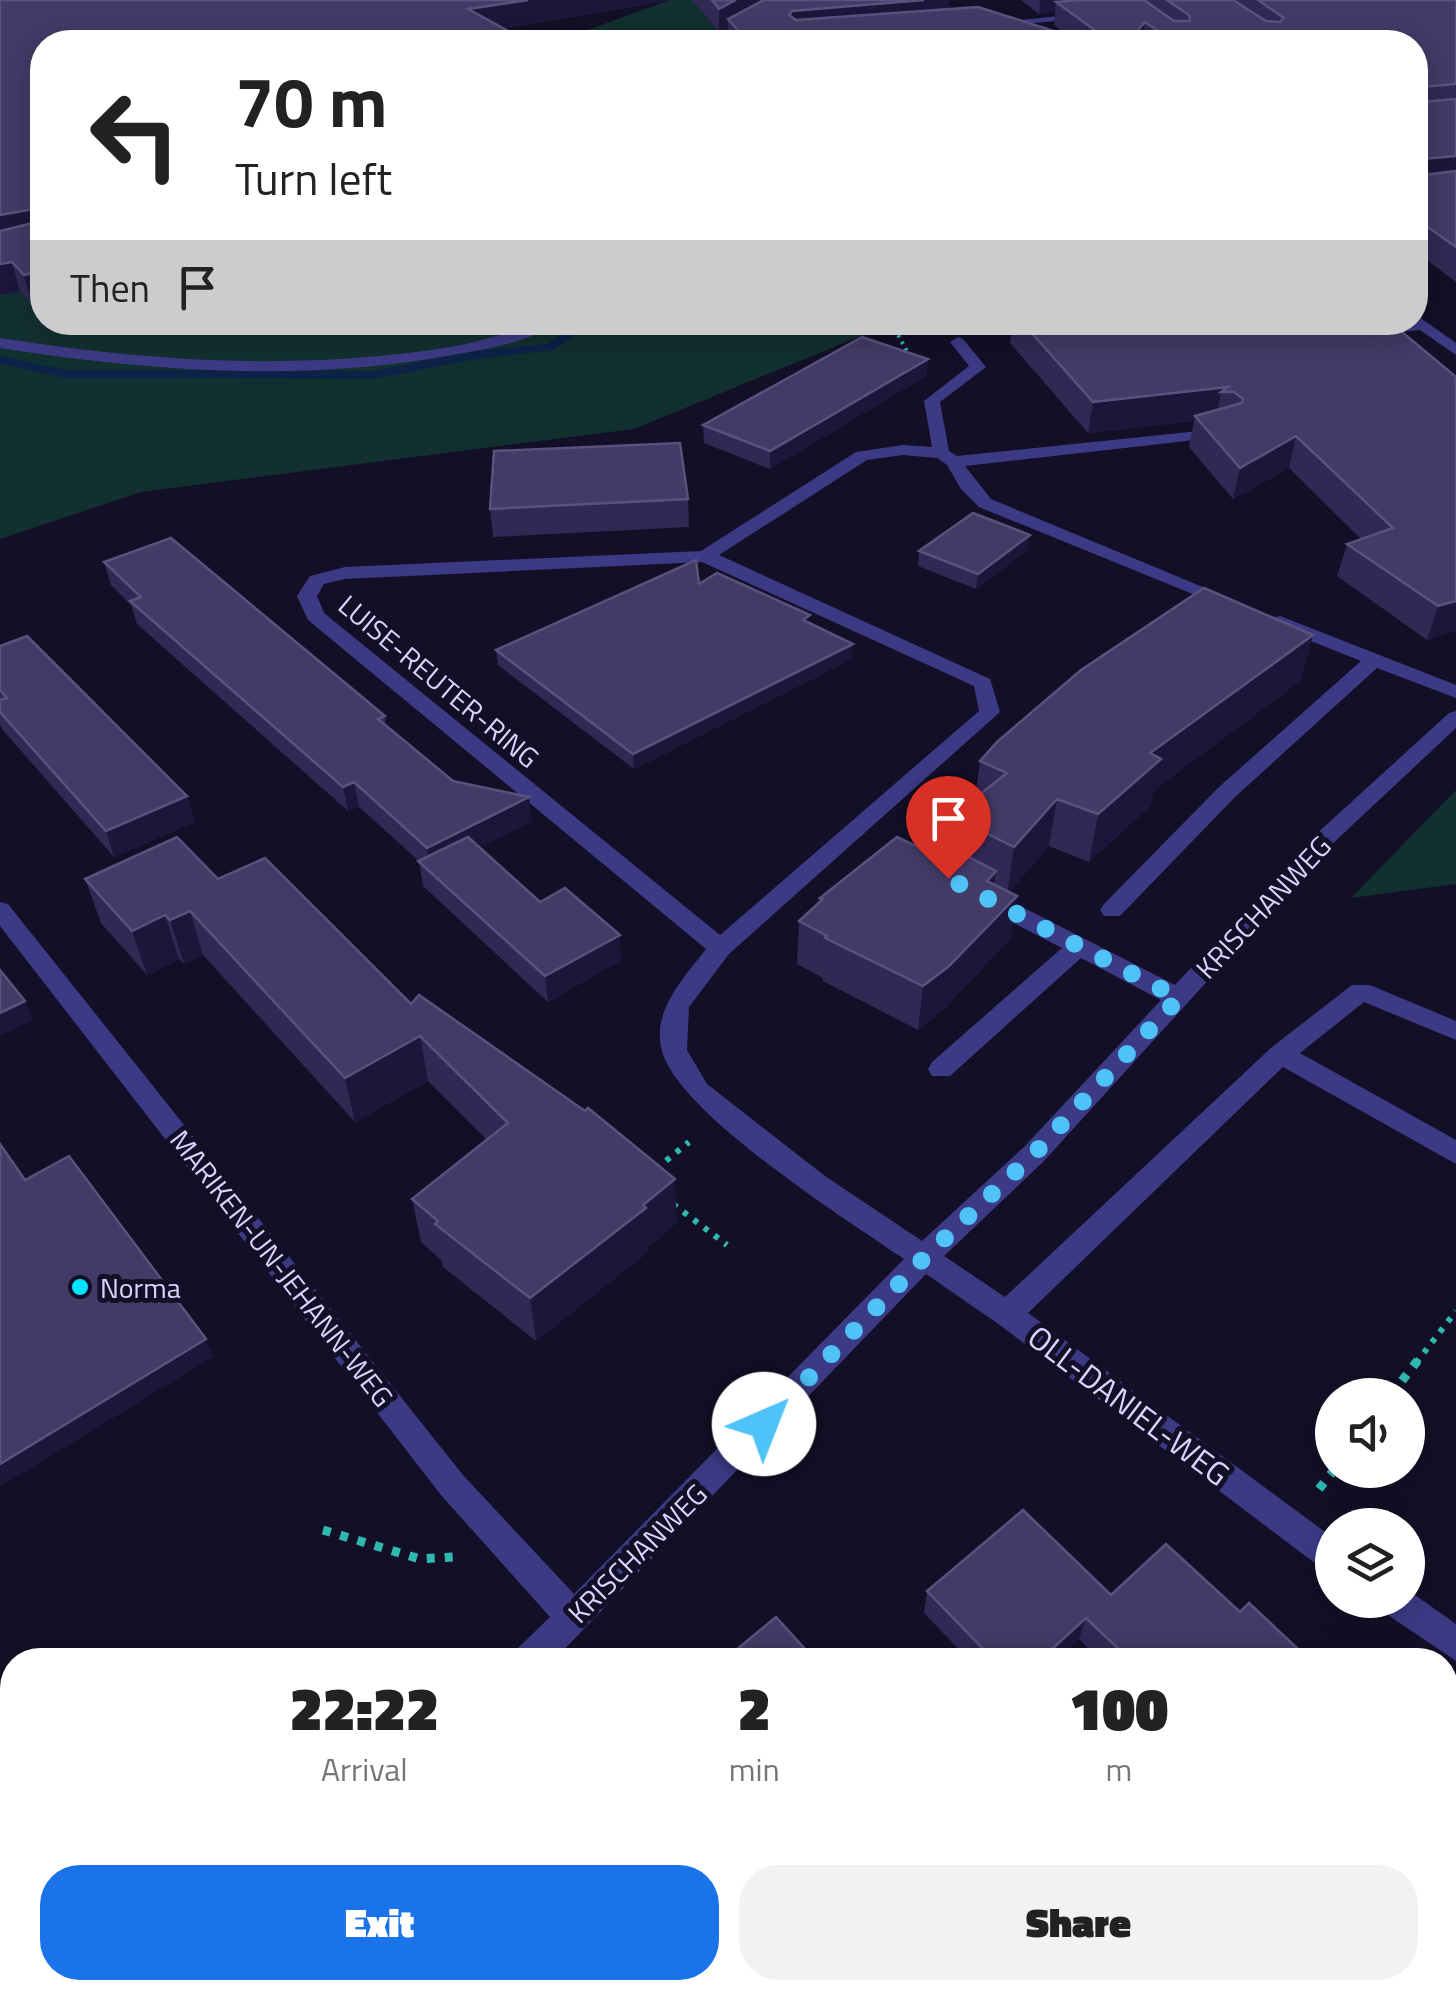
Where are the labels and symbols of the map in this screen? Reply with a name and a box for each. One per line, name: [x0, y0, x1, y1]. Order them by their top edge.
street label: LUISE-REUTER-RING: [329, 584, 549, 778]
pin: [906, 776, 991, 879]
street label: KRISCHANWEG: [1185, 826, 1341, 988]
street label: MARIKEN-UN-JEHANN-WEG: [160, 1120, 404, 1416]
place label: Norma: [100, 1266, 181, 1309]
marker: Norma: [69, 1276, 91, 1298]
street label: OLL-DANIEL-WEG: [1018, 1313, 1240, 1497]
position arrow: [712, 1372, 816, 1476]
street label: KRISCHANWEG: [557, 1473, 717, 1633]

